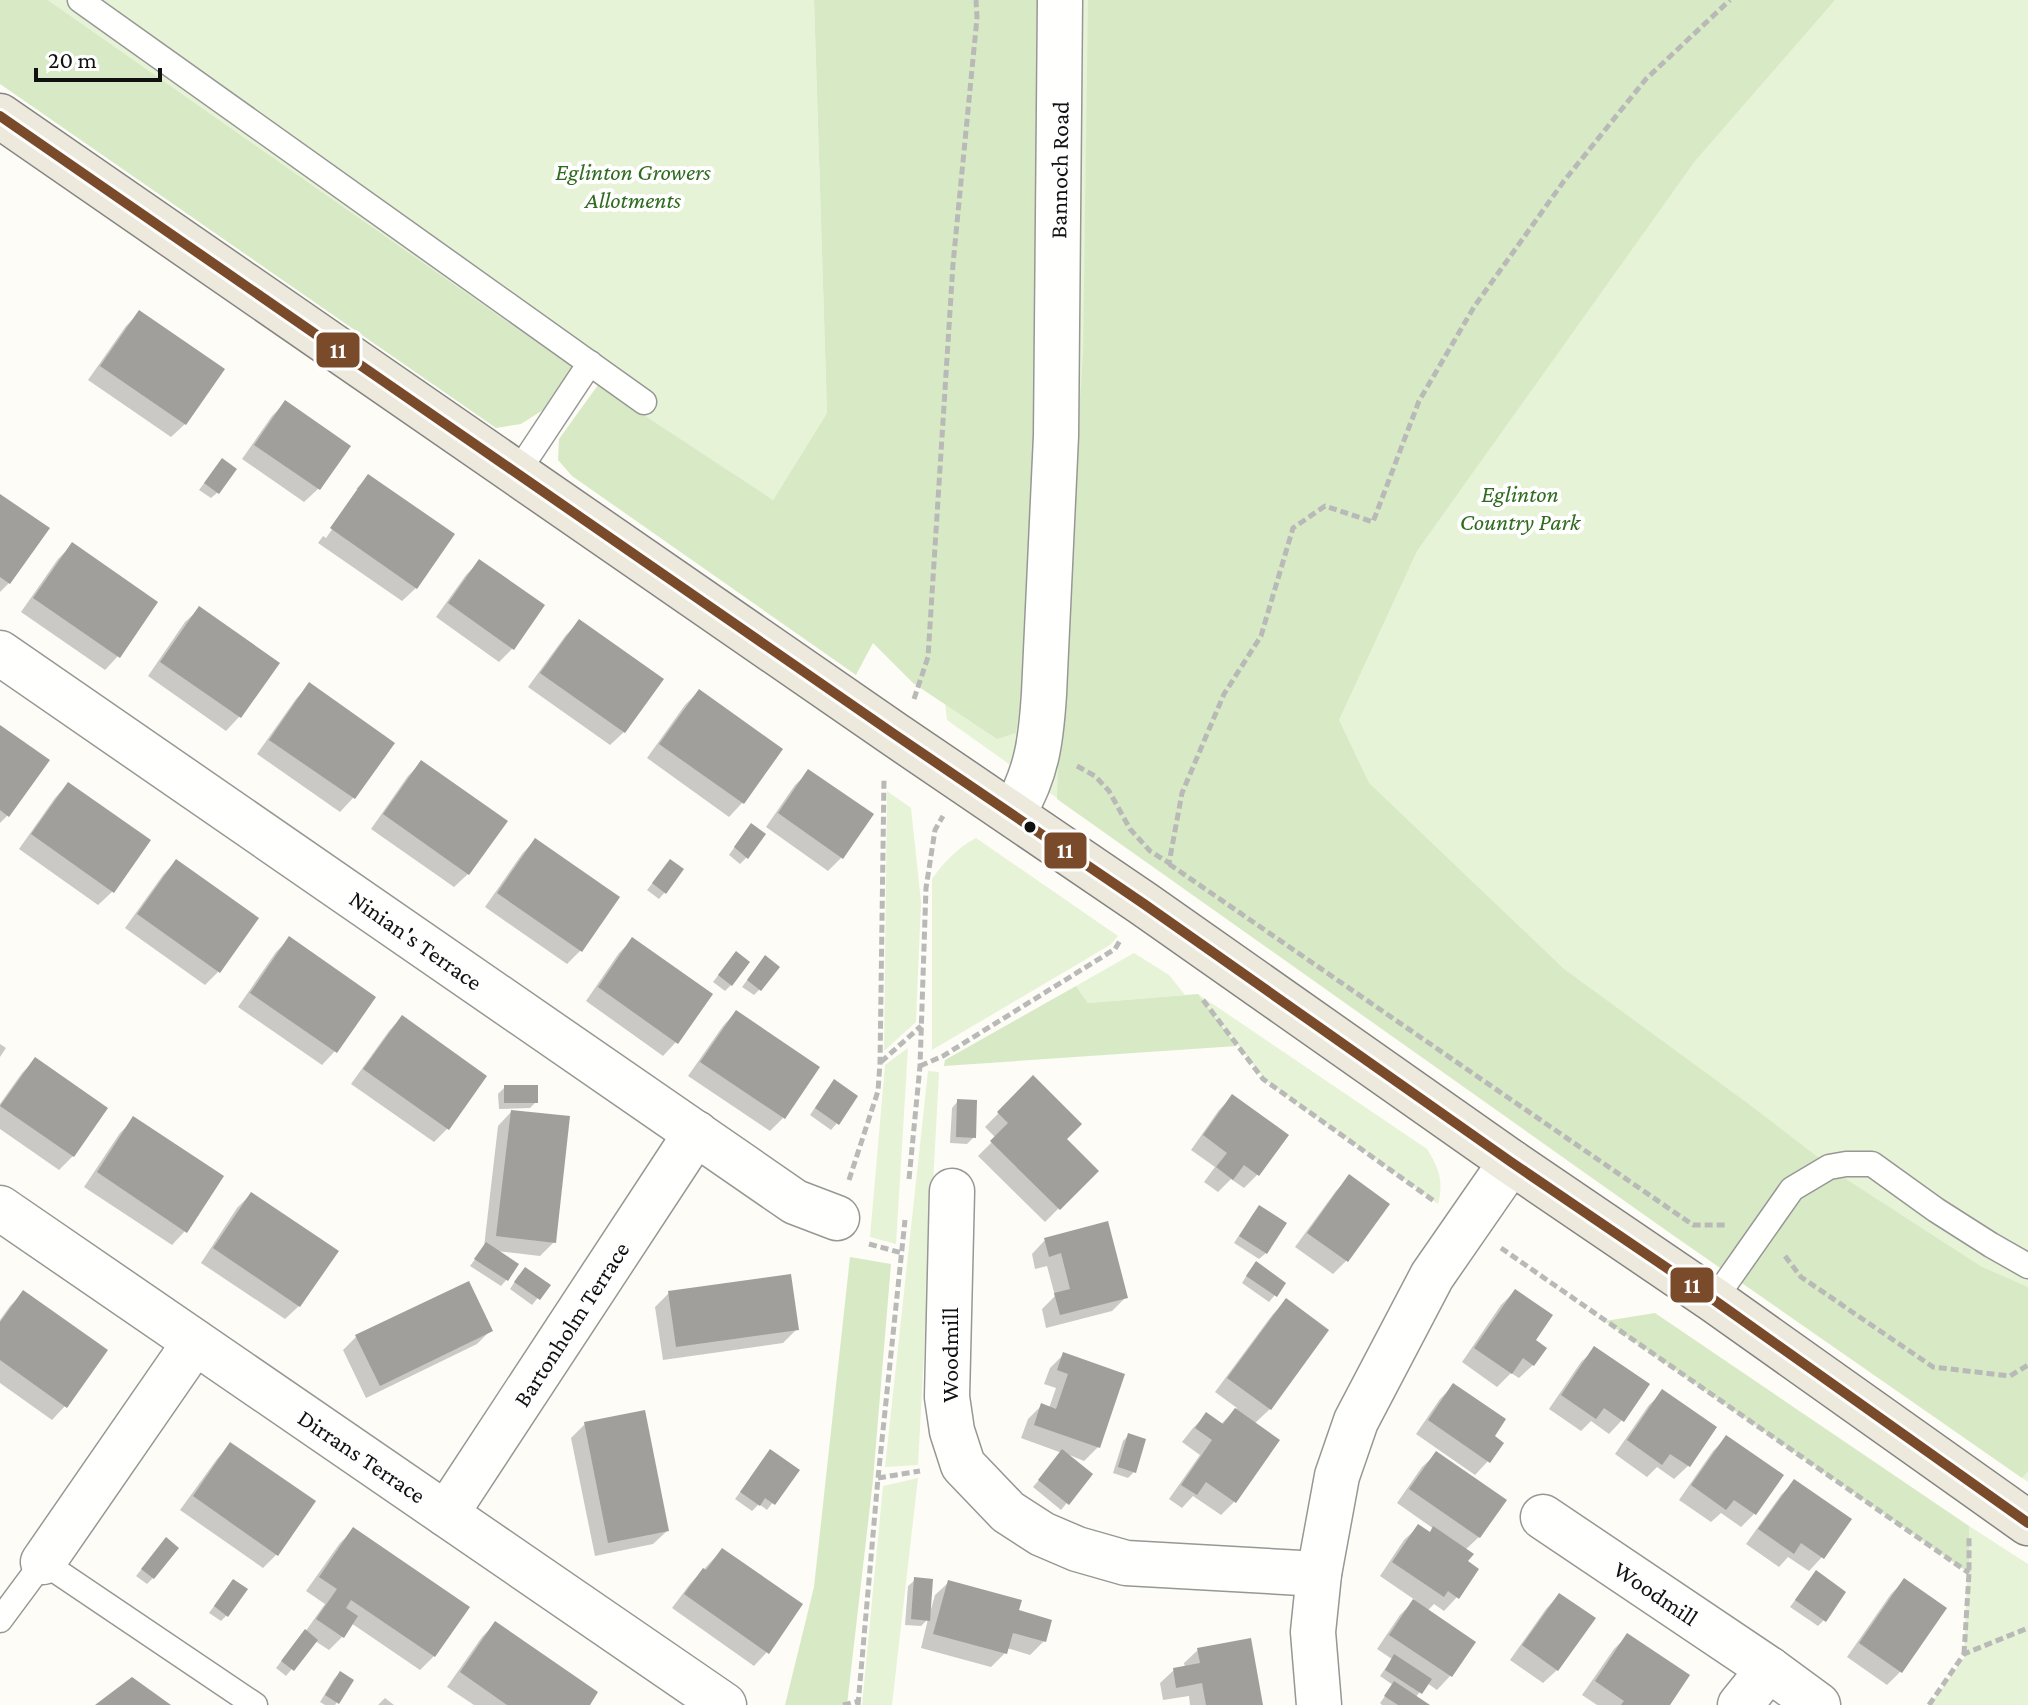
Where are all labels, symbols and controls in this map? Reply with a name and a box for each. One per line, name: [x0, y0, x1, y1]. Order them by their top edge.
scale bar: [36, 32, 160, 82]
text: 20 m: [48, 46, 97, 73]
street label: Bannoch Road: [1044, 101, 1074, 239]
park label: Eglinton Growers Allotments: [555, 158, 711, 213]
line badge: 11: [315, 331, 361, 369]
text: 11: [330, 338, 346, 363]
park label: Eglinton Country Park: [1460, 480, 1582, 535]
unlabelled marker: [1022, 819, 1038, 835]
line badge: 11: [1043, 831, 1088, 870]
text: 11: [1057, 838, 1073, 863]
street label: Ninian's Terrace: [345, 884, 487, 996]
street label: Bartonholm Terrace: [508, 1237, 634, 1411]
line badge: 11: [1669, 1266, 1715, 1304]
text: 11: [1684, 1273, 1700, 1298]
street label: Woodmill: [936, 1307, 963, 1403]
street label: Dirrans Terrace: [293, 1404, 431, 1508]
street label: Woodmill: [1609, 1555, 1703, 1631]

